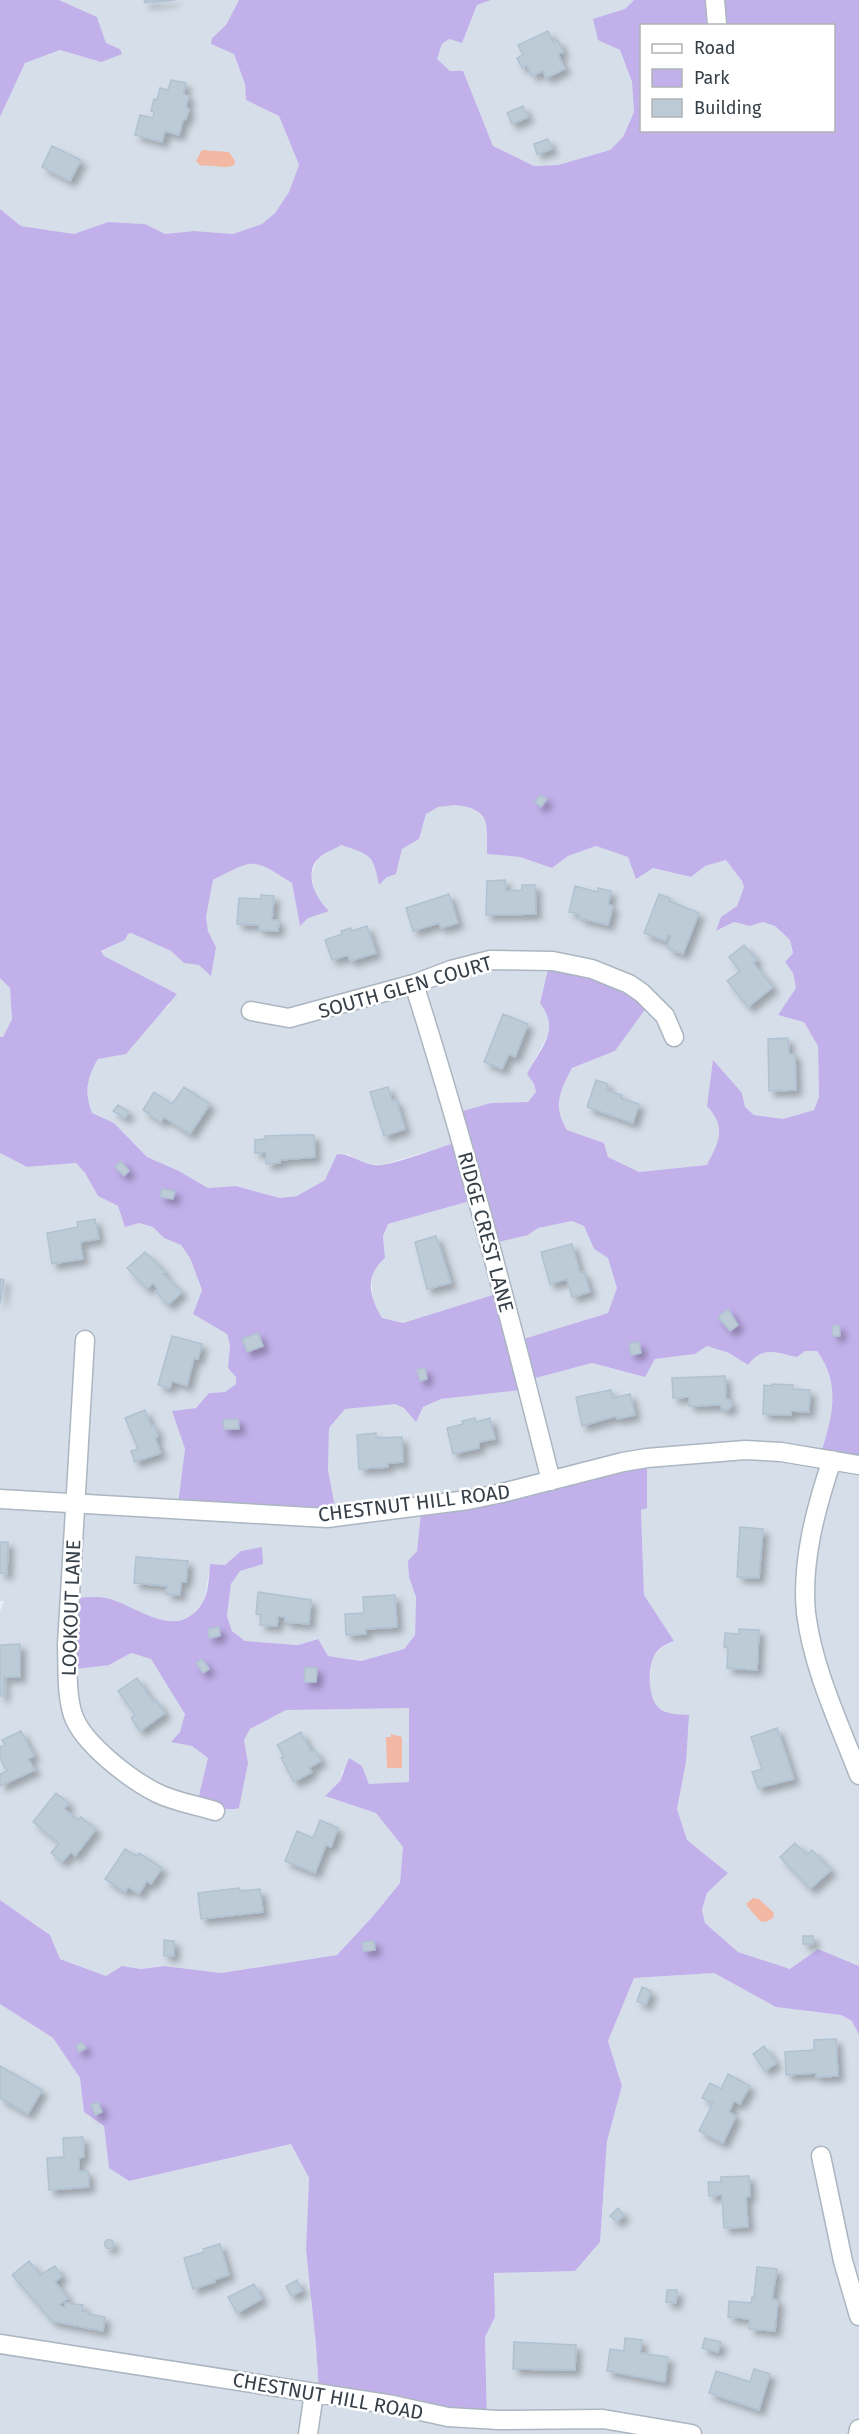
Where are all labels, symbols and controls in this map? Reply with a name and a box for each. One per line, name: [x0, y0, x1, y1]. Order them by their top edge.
legend: [640, 24, 835, 132]
text: Road: [694, 37, 736, 59]
text: Park: [694, 67, 730, 89]
text: Building: [694, 97, 762, 119]
street label: SOUTH GLEN COURT: [315, 951, 495, 1023]
street label: RIDGE CREST LANE: [453, 1149, 519, 1315]
street label: CHESTNUT HILL ROAD: [317, 1479, 511, 1527]
street label: LOOKOUT LANE: [57, 1539, 85, 1677]
street label: CHESTNUT HILL ROAD: [231, 2367, 425, 2425]

